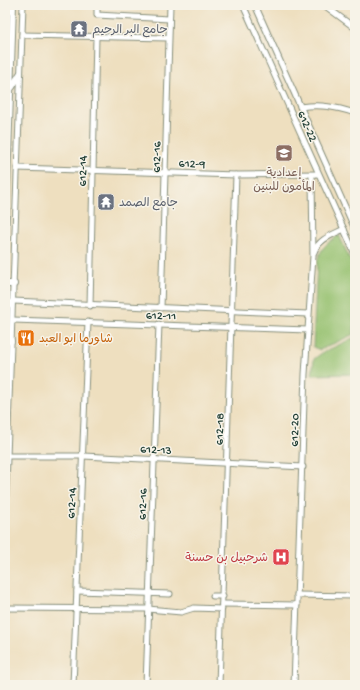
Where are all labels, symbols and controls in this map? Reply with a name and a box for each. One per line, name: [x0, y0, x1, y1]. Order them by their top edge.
temple icon: جامع البر الرحيم: [69, 19, 89, 39]
place label: جامع البر الرحيم: [92, 24, 168, 38]
street label: 612-22: [293, 109, 319, 145]
street label: 612-16: [151, 140, 165, 173]
school or university icon: إعدادية المأمون للبنين: [274, 143, 294, 163]
street label: 612-14: [77, 155, 91, 187]
street label: 612-9: [178, 158, 205, 172]
place label: إعدادية المأمون للبنين: [253, 167, 315, 195]
temple icon: جامع الصمد: [96, 192, 116, 212]
place label: جامع الصمد: [119, 197, 178, 211]
street label: 612-11: [146, 309, 176, 325]
restaurant icon: شاورما ابو العبد: [16, 328, 36, 348]
place label: شاورما ابو العبد: [39, 333, 113, 347]
street label: 612-18: [213, 412, 229, 445]
street label: 612-20: [289, 413, 303, 447]
street label: 612-13: [140, 443, 172, 459]
street label: 612-14: [65, 487, 81, 519]
street label: 612-16: [136, 487, 152, 520]
hospital icon: شرحبيل بن حسنة: [271, 547, 291, 567]
place label: شرحبيل بن حسنة: [185, 551, 268, 566]

